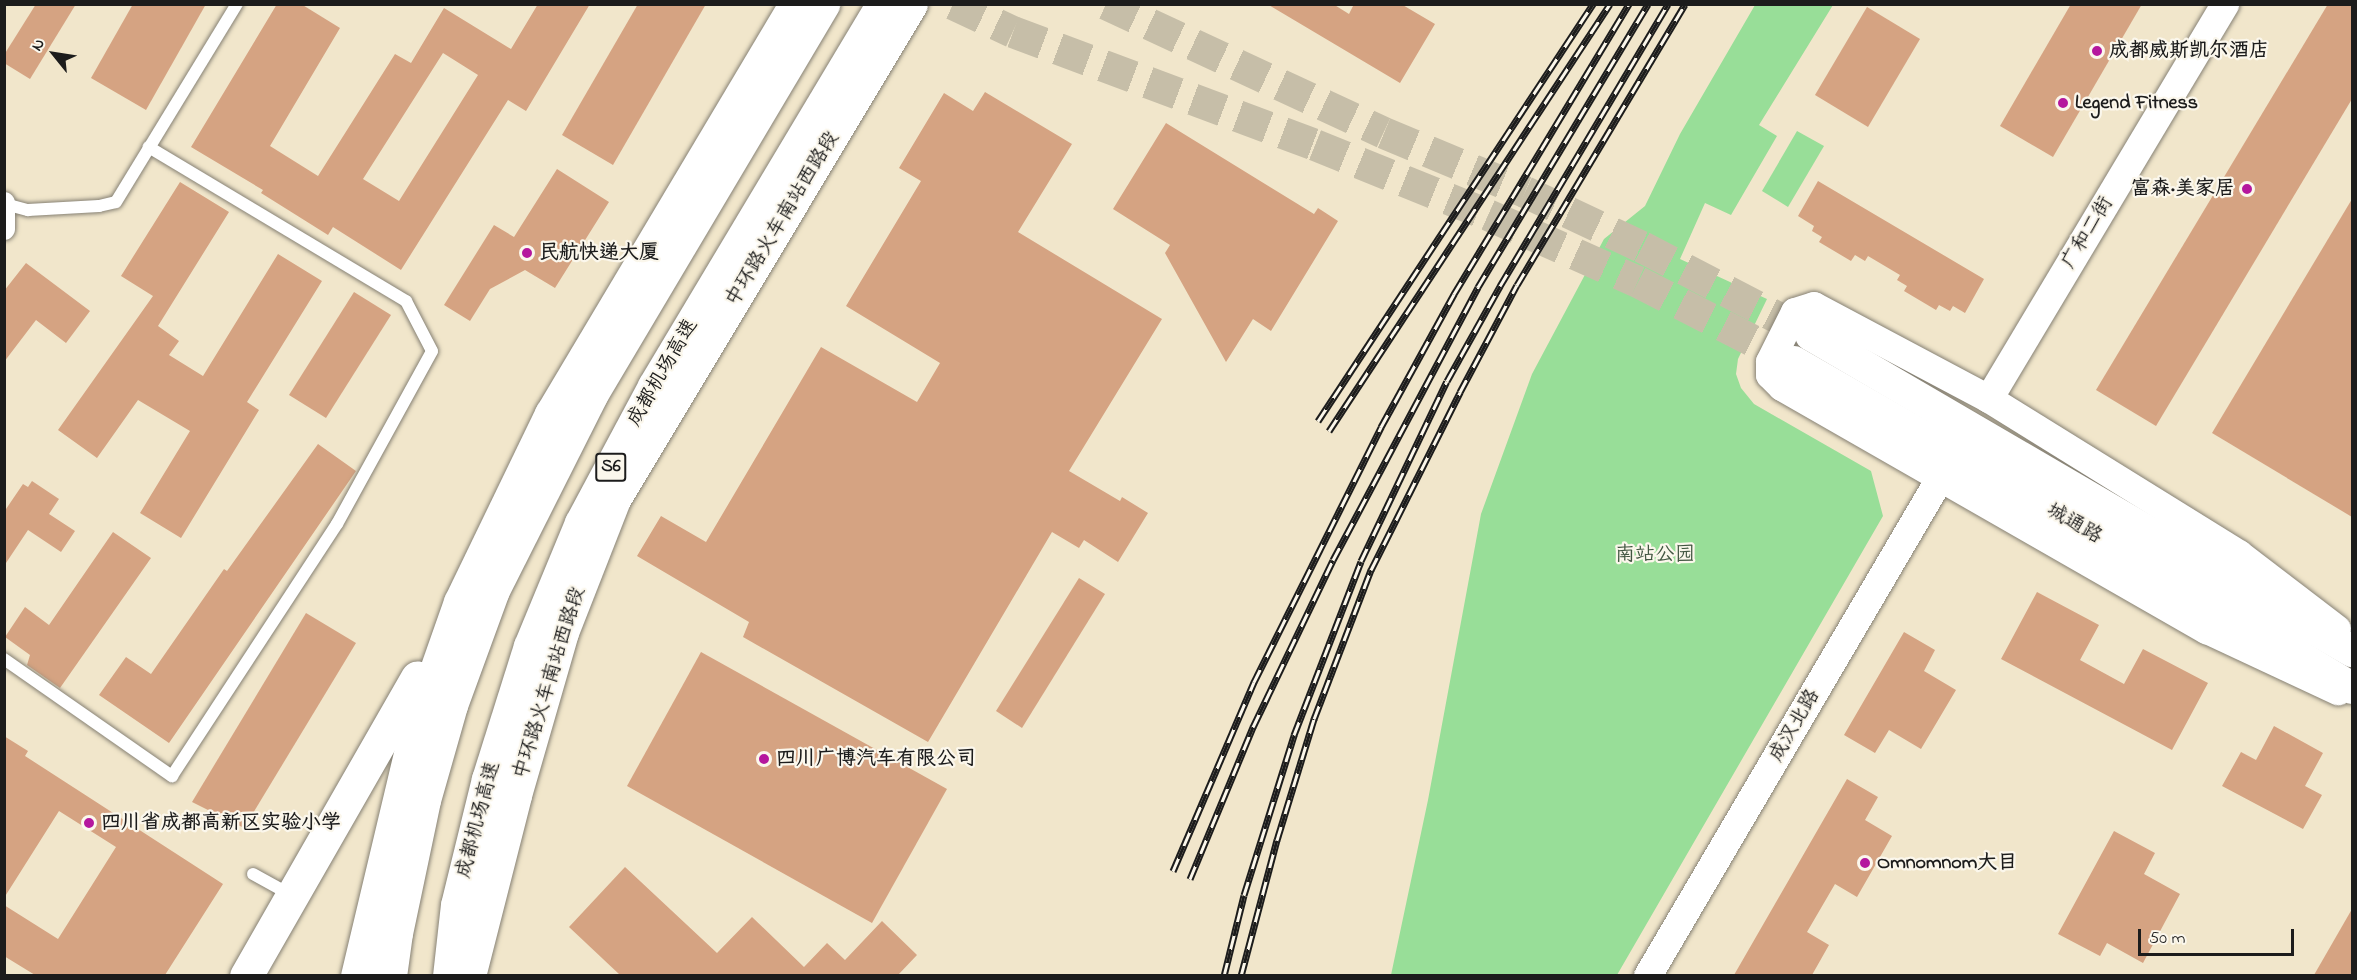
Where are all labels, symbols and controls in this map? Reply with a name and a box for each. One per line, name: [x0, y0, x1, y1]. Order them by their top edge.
north arrow: [24, 24, 84, 84]
text: N: [25, 34, 52, 56]
place label: 成都威斯凯尔酒店: [2109, 39, 2269, 63]
marker: 成都威斯凯尔酒店: [2090, 44, 2104, 58]
place label: Legend Fitness: [2075, 91, 2198, 115]
marker: Legend Fitness: [2056, 96, 2070, 110]
street label: 中环路火车南站西路段: [721, 127, 845, 311]
place label: 富森·美家居: [2131, 177, 2235, 201]
marker: 富森·美家居: [2240, 182, 2254, 196]
street label: 广和二街: [2057, 193, 2119, 273]
place label: 民航快递大厦: [539, 241, 659, 265]
marker: 民航快递大厦: [520, 246, 534, 260]
street label: 成都机场高速: [623, 315, 703, 431]
road number: S6: [594, 452, 628, 482]
street label: 城通路: [2042, 499, 2106, 549]
park label: 南站公园: [1615, 543, 1695, 567]
street label: 中环路火车南站西路段: [509, 584, 591, 782]
street label: 成汉北路: [1765, 685, 1825, 767]
place label: 四川广博汽车有限公司: [776, 747, 976, 771]
marker: 四川广博汽车有限公司: [757, 752, 771, 766]
street label: 成都机场高速: [452, 759, 506, 881]
place label: 四川省成都高新区实验小学: [101, 811, 341, 835]
marker: 四川省成都高新区实验小学: [82, 816, 96, 830]
place label: Omnomnom大目: [1877, 851, 2017, 875]
marker: Omnomnom大目: [1858, 856, 1872, 870]
scale bar: [2141, 917, 2297, 955]
text: 50 m: [2149, 926, 2186, 952]

